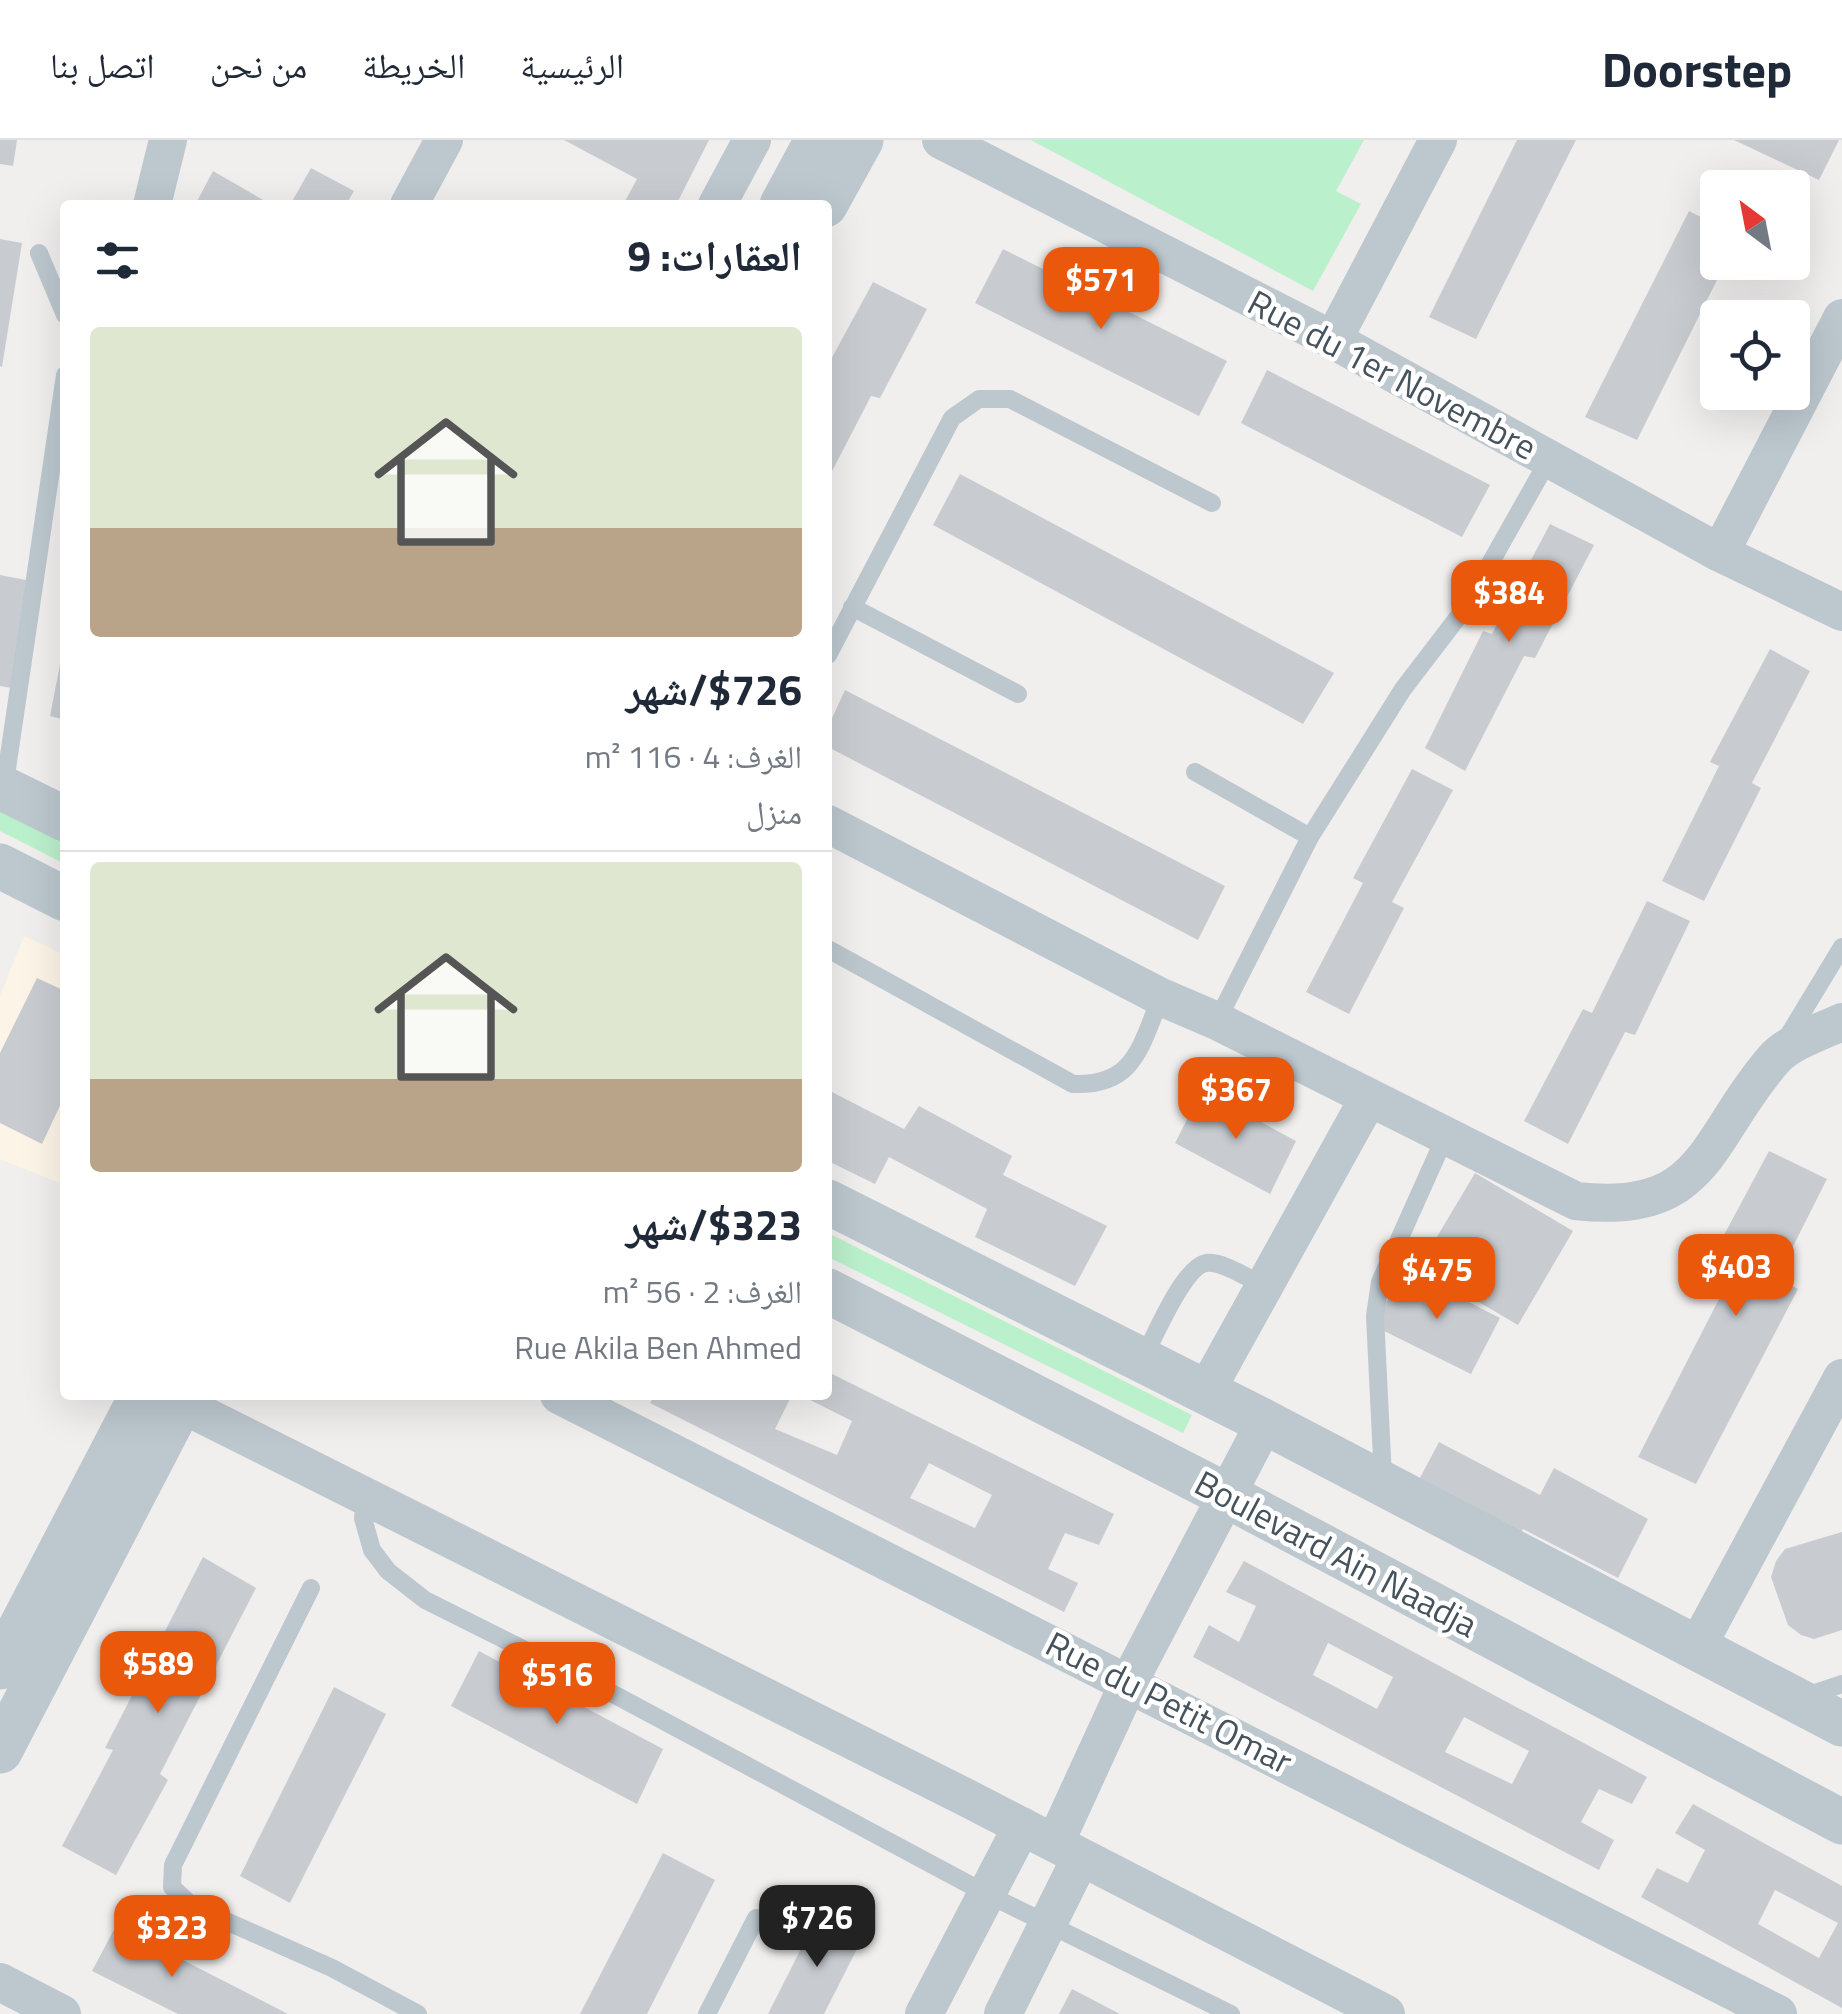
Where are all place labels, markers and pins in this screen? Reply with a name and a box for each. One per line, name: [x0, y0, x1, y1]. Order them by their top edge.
pin: $571: [1042, 247, 1160, 332]
pin: $384: [1450, 560, 1568, 645]
pin: $367: [1177, 1057, 1295, 1142]
pin: $403: [1677, 1234, 1795, 1319]
pin: $475: [1378, 1237, 1496, 1322]
pin: $589: [99, 1631, 217, 1716]
pin: $516: [498, 1642, 616, 1727]
pin: $726: [758, 1885, 876, 1970]
pin: $323: [113, 1895, 231, 1980]

